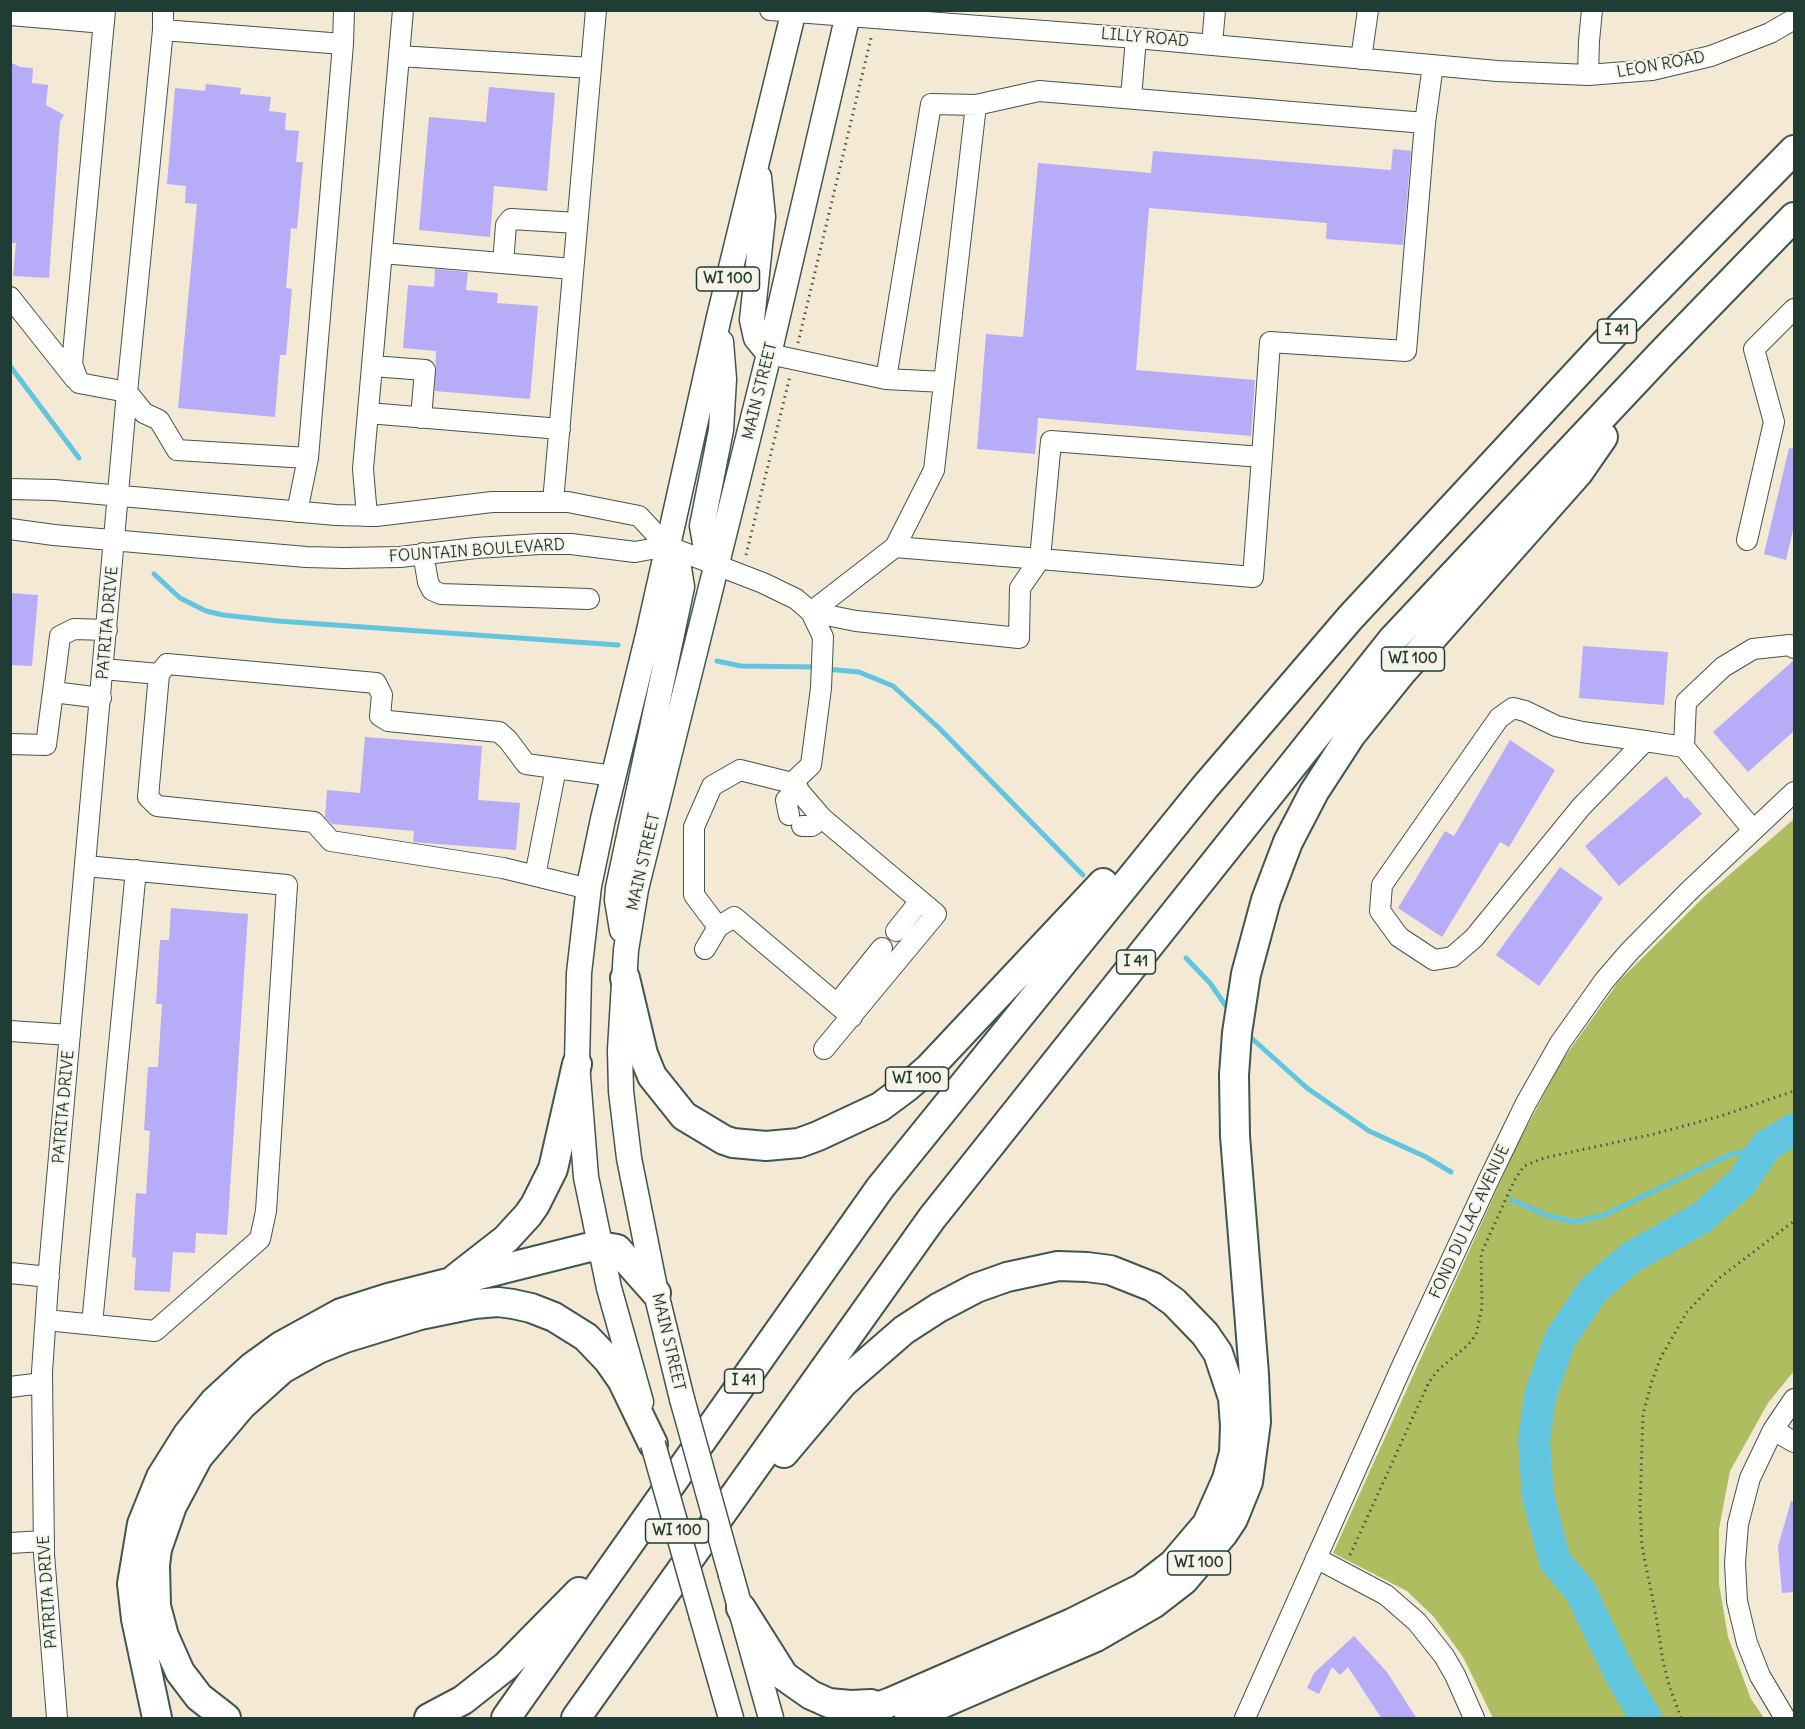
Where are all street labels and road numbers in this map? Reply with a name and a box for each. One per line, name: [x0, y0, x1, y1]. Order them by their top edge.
street label: LILLY ROAD: [1100, 25, 1190, 51]
street label: LEON ROAD: [1615, 48, 1707, 82]
road number: WI 100: [696, 267, 760, 291]
road number: I 41: [1598, 319, 1636, 343]
street label: MAIN STREET: [739, 340, 781, 442]
street label: FOUNTAIN BOULEVARD: [388, 535, 566, 567]
street label: PATRITA DRIVE: [93, 565, 123, 681]
road number: WI 100: [1382, 647, 1444, 671]
street label: MAIN STREET: [623, 811, 665, 913]
road number: I 41: [1116, 950, 1156, 974]
street label: PATRITA DRIVE: [49, 1049, 79, 1165]
road number: WI 100: [886, 1067, 948, 1091]
street label: FOND DU LAC AVENUE: [1426, 1142, 1514, 1302]
street label: MAIN STREET: [647, 1291, 689, 1393]
road number: I 41: [724, 1369, 764, 1393]
road number: WI 100: [646, 1519, 708, 1543]
street label: PATRITA DRIVE: [34, 1535, 62, 1649]
road number: WI 100: [1168, 1551, 1230, 1575]

